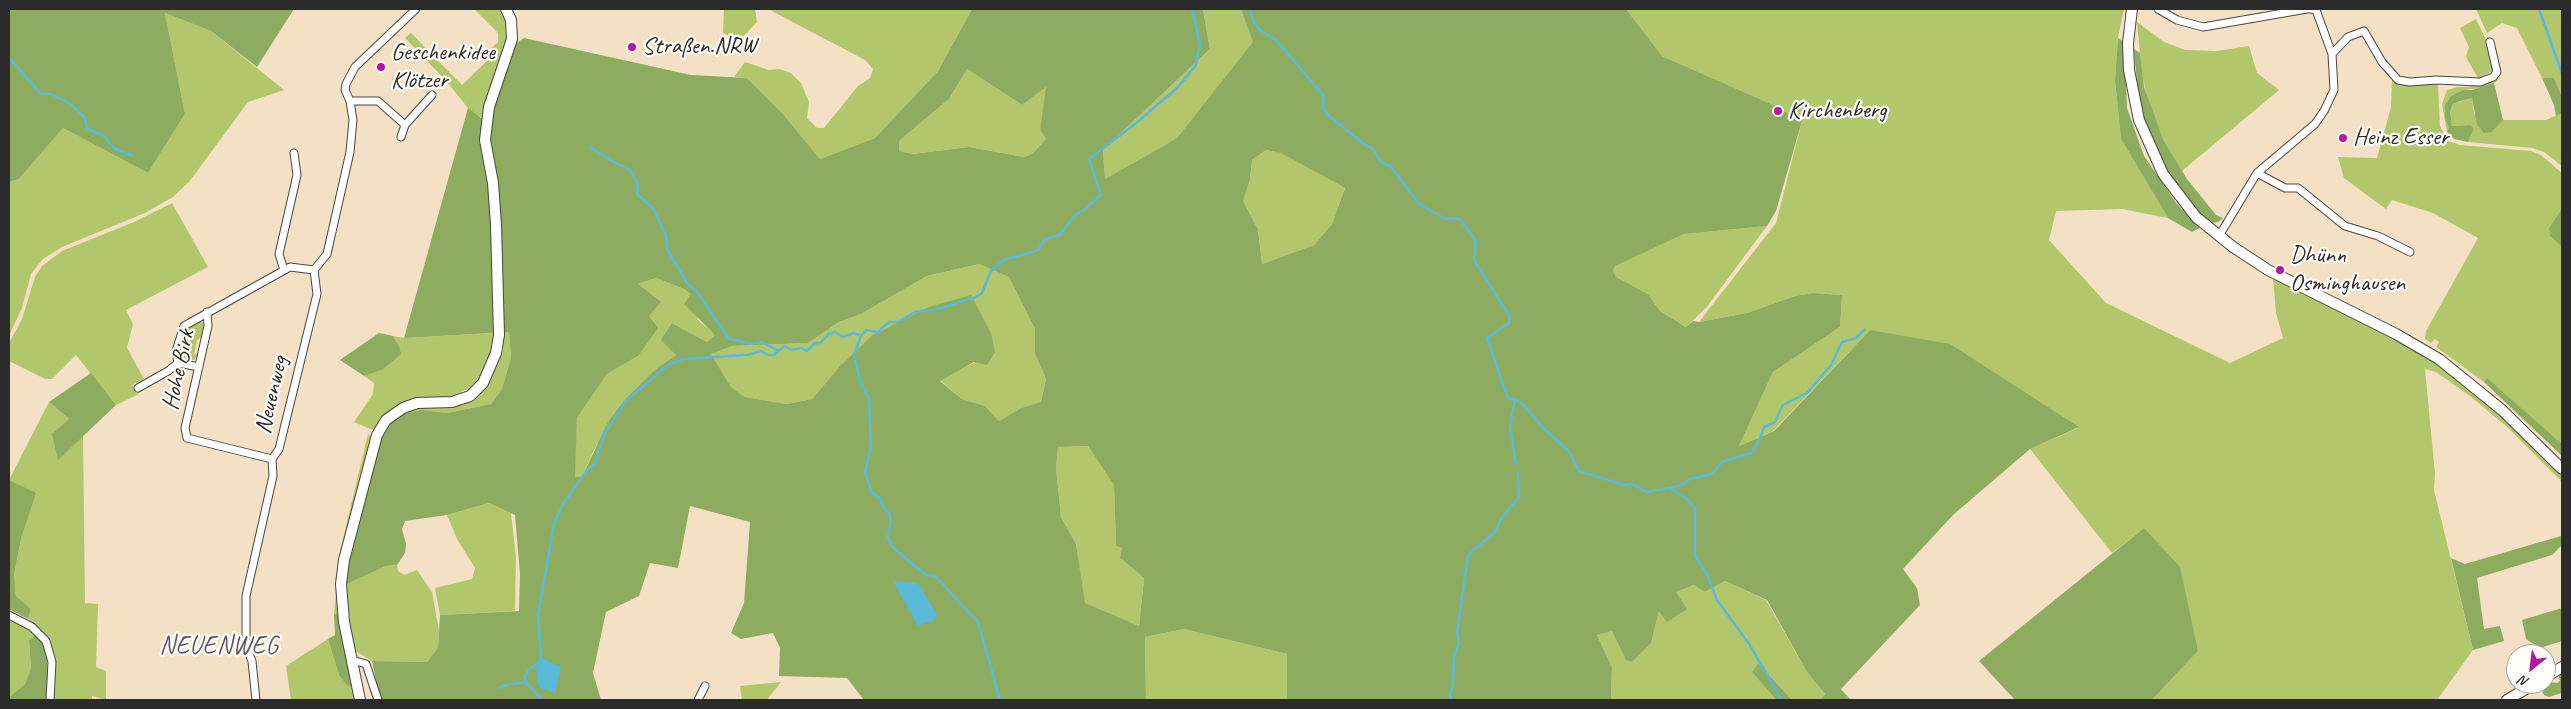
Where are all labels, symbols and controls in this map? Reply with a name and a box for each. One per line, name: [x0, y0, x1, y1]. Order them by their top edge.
place label: Straßen.NRW: [642, 33, 757, 61]
place label: Geschenkidee Klötzer: [391, 39, 495, 95]
marker: Straßen.NRW: [626, 41, 638, 53]
marker: Geschenkidee Klötzer: [375, 61, 387, 73]
place label: Kirchenberg: [1788, 97, 1887, 125]
marker: Kirchenberg: [1772, 105, 1784, 117]
place label: Heinz Esser: [2353, 124, 2448, 152]
marker: Heinz Esser: [2337, 132, 2349, 144]
place label: Dhünn Osminghausen: [2290, 242, 2405, 298]
marker: Dhünn Osminghausen: [2274, 264, 2286, 276]
street label: Hohe Birk: [156, 327, 202, 413]
street label: Neuenweg: [249, 353, 295, 437]
district label: NEUENWEG: [159, 631, 279, 661]
north arrow: [2506, 644, 2556, 694]
text: N: [2516, 672, 2532, 691]

